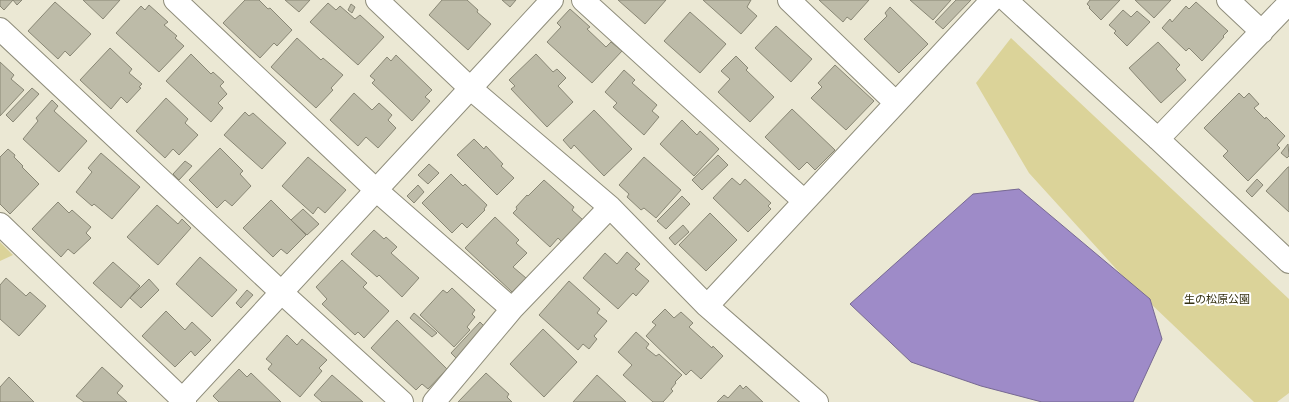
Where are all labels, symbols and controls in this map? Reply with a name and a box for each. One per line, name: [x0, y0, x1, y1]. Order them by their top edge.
park label: 生の松原公園: [1184, 293, 1250, 306]

